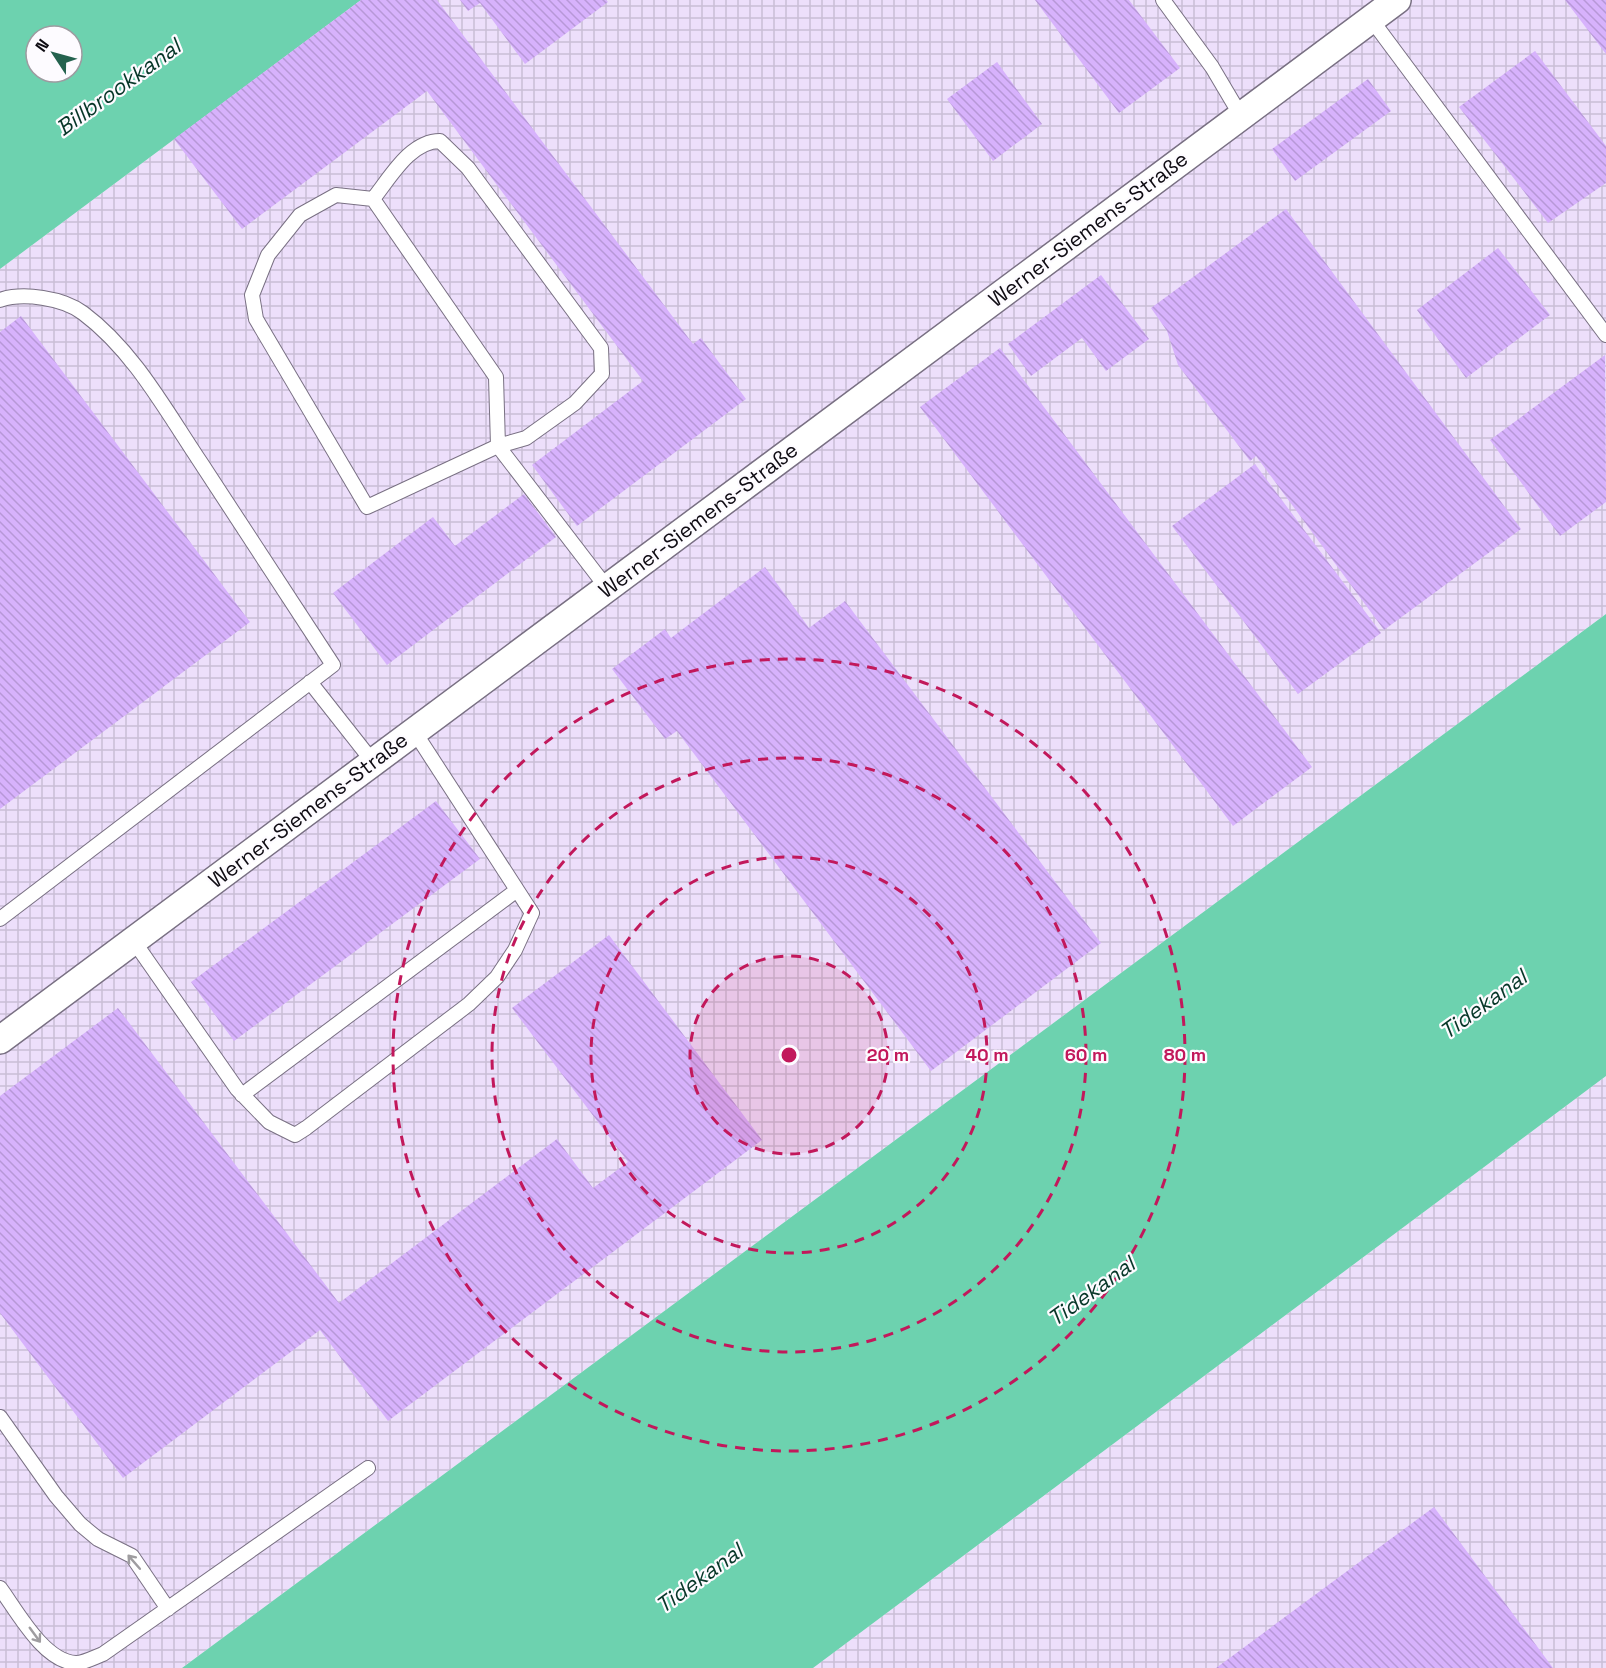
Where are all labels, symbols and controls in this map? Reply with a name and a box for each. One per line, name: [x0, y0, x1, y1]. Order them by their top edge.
north arrow: [24, 24, 84, 84]
water label: Billbrookkanal: [50, 31, 188, 142]
text: N: [31, 35, 54, 56]
street label: Werner-Siemens-Straße: [983, 145, 1193, 313]
street label: Werner-Siemens-Straße: [593, 436, 803, 604]
street label: Werner-Siemens-Straße: [203, 726, 413, 894]
water label: Tidekanal: [1434, 961, 1534, 1045]
text: 20 m: [867, 1043, 909, 1066]
text: 40 m: [965, 1043, 1009, 1066]
text: 60 m: [1065, 1043, 1107, 1066]
text: 80 m: [1164, 1043, 1206, 1066]
centre of rings: [779, 1045, 799, 1065]
water label: Tidekanal: [1042, 1248, 1142, 1332]
water label: Tidekanal: [650, 1535, 750, 1619]
one-way arrow: [127, 1554, 141, 1569]
one-way arrow: [28, 1626, 41, 1642]

